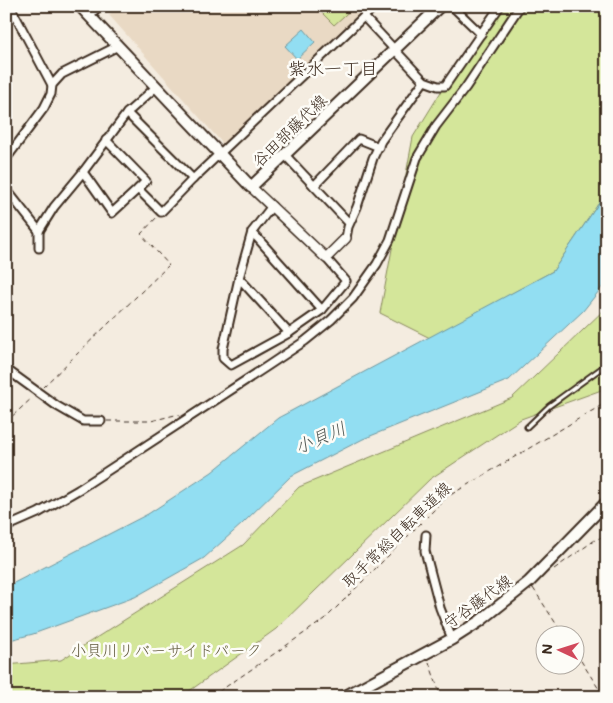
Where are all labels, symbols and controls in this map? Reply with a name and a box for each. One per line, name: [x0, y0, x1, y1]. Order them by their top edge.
district label: 紫水一丁目: [288, 56, 378, 80]
street label: 谷田部藤代線: [247, 89, 331, 171]
water label: 小貝川: [290, 415, 350, 459]
street label: 取手常総自転車道線: [337, 476, 455, 592]
street label: 守谷藤代線: [438, 569, 516, 633]
north arrow: [536, 626, 586, 676]
park label: 小貝川リバーサイドパーク: [70, 639, 262, 660]
text: N: [537, 643, 556, 655]

